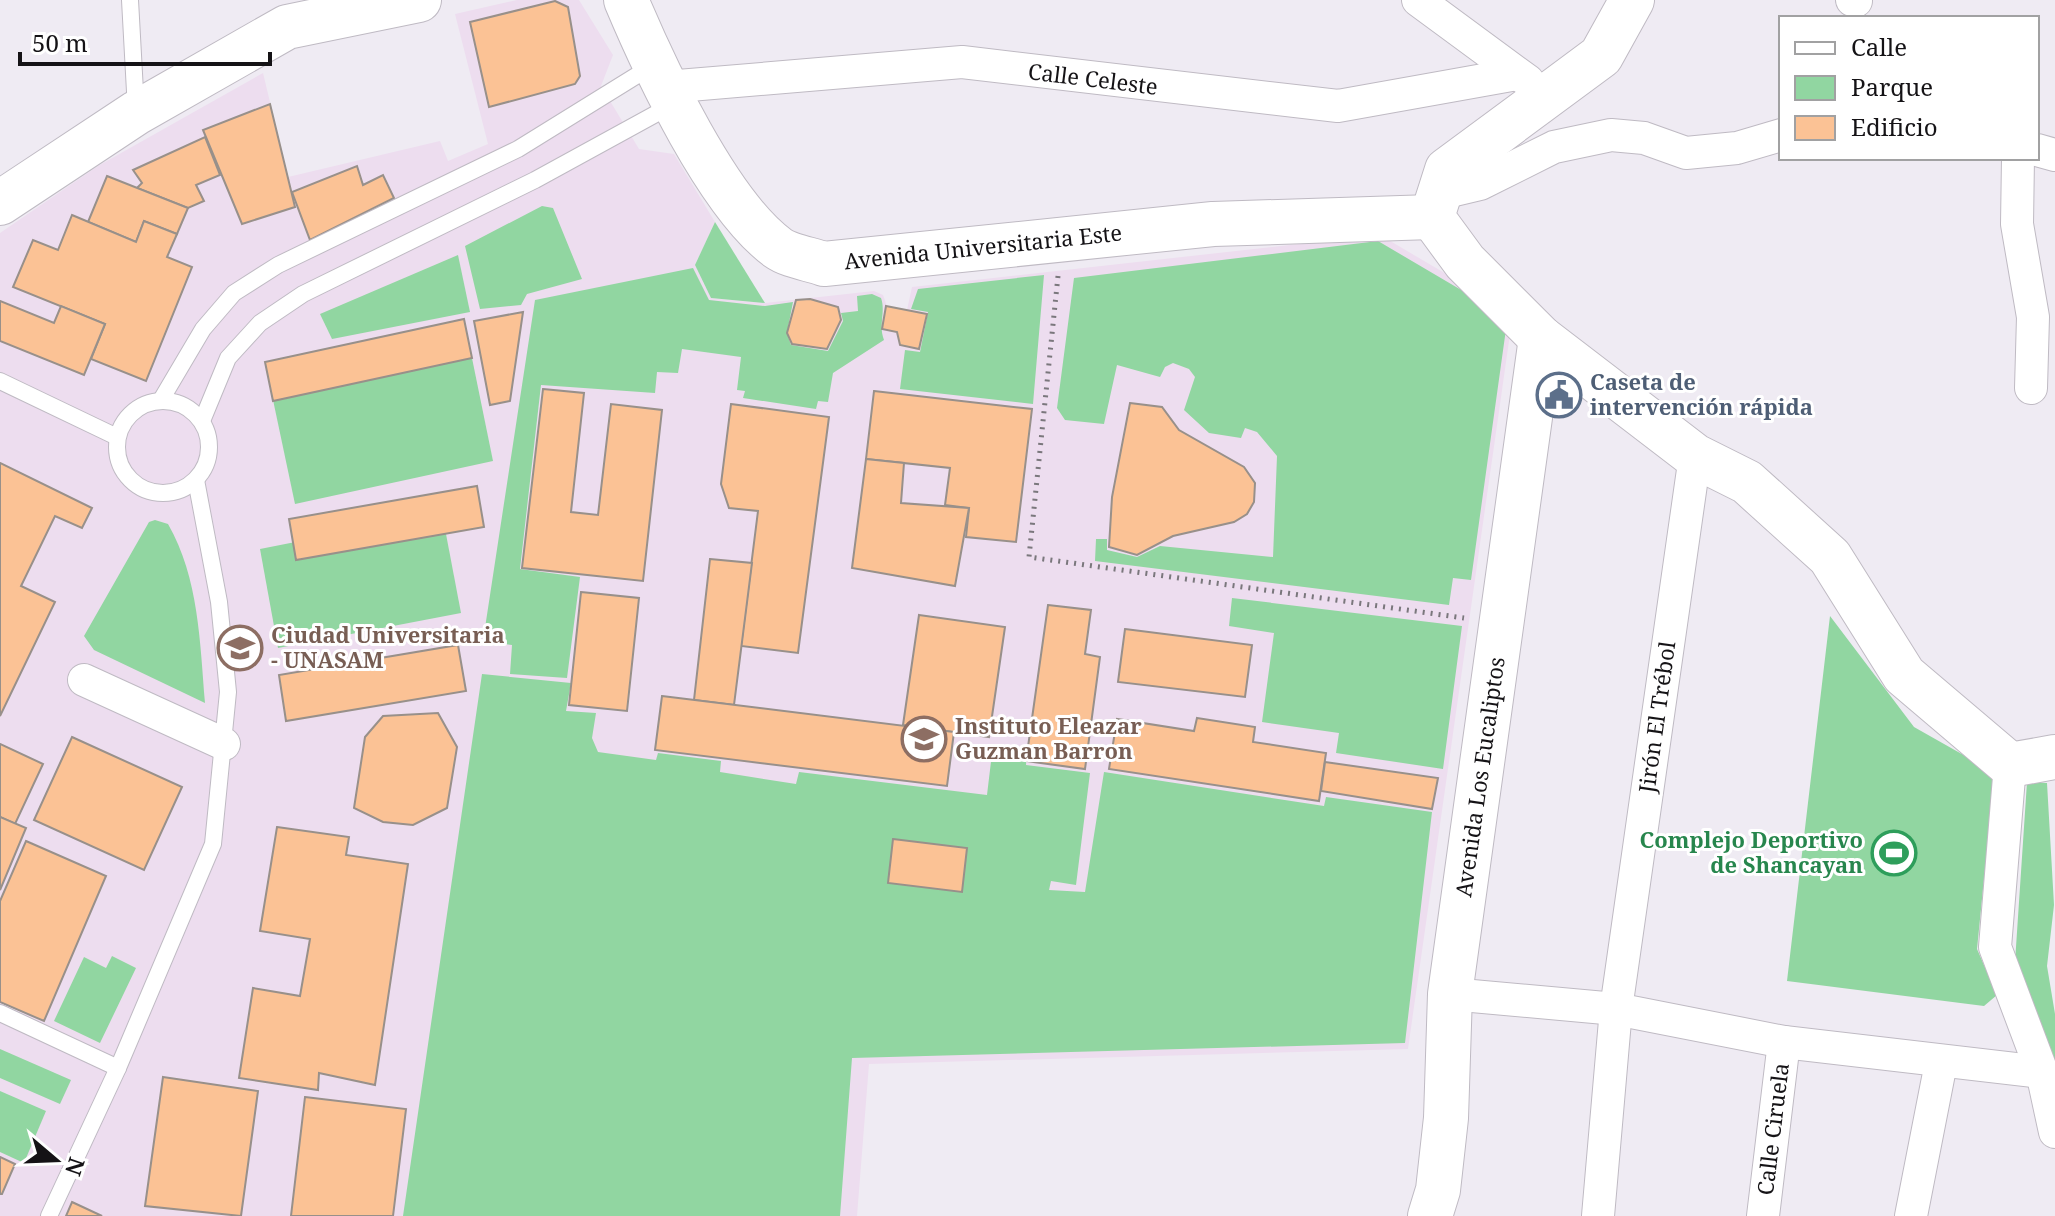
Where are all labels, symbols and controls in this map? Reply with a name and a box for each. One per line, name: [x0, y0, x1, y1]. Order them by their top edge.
scale bar: [20, 16, 270, 66]
legend: [1779, 16, 2039, 160]
text: 50 m: [32, 26, 88, 59]
text: Calle: [1851, 30, 1907, 63]
street label: Calle Celeste: [1027, 55, 1160, 101]
text: Parque: [1851, 70, 1933, 103]
text: Edificio: [1851, 110, 1938, 143]
street label: Avenida Universitaria Este: [843, 216, 1123, 276]
place label: Caseta de intervención rápida: [1590, 366, 1813, 421]
public building icon: Caseta de intervención rápida: [1535, 371, 1583, 419]
place label: Ciudad Universitaria - UNASAM: [271, 619, 505, 674]
school or university icon: Ciudad Universitaria - UNASAM: [216, 624, 264, 672]
street label: Jirón El Trébol: [1630, 639, 1682, 796]
street label: Avenida Los Eucaliptos: [1447, 655, 1511, 899]
place label: Instituto Eleazar Guzman Barron: [955, 710, 1142, 765]
school or university icon: Instituto Eleazar Guzman Barron: [900, 715, 948, 763]
place label: Complejo Deportivo de Shancayan: [1640, 824, 1863, 879]
sports icon: Complejo Deportivo de Shancayan: [1870, 829, 1918, 877]
street label: Calle Ciruela: [1749, 1061, 1795, 1197]
north arrow: [16, 1120, 96, 1200]
text: N: [59, 1154, 93, 1180]

